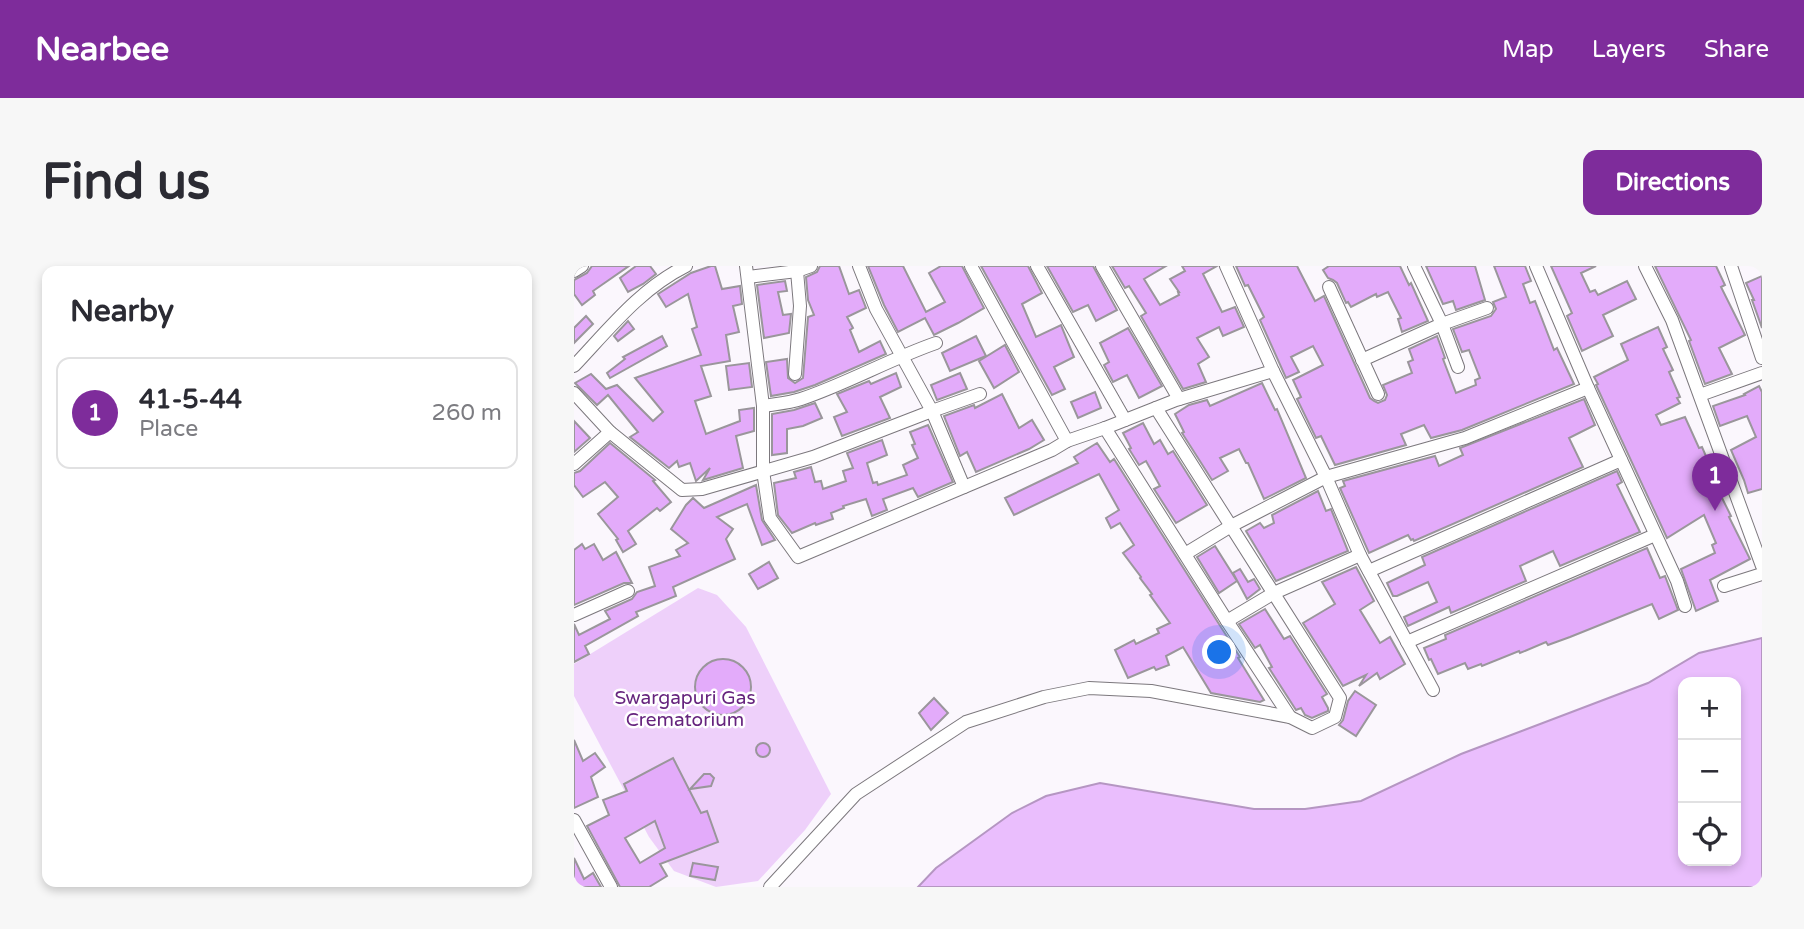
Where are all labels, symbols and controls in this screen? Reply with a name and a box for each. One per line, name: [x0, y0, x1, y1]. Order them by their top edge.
text: Nearbee: [35, 30, 169, 69]
text: Map: [1502, 35, 1554, 64]
text: Layers: [1592, 35, 1666, 64]
text: Share: [1704, 35, 1769, 64]
button: Directions: [1583, 150, 1762, 215]
text: Find us: [42, 153, 210, 212]
text: Nearby: [70, 293, 174, 330]
text: 41-5-44: [139, 384, 242, 415]
text: 1: [88, 399, 102, 427]
text: 260 m: [432, 399, 502, 427]
text: Place: [139, 415, 198, 443]
pin: 1: [1692, 453, 1738, 511]
your location: [1202, 635, 1236, 669]
map controls: [1678, 677, 1741, 866]
button: +: [1678, 677, 1741, 740]
park label: Swargapuri Gas Crematorium: [614, 687, 756, 731]
button: −: [1678, 740, 1741, 803]
button: locate: [1678, 803, 1741, 866]

